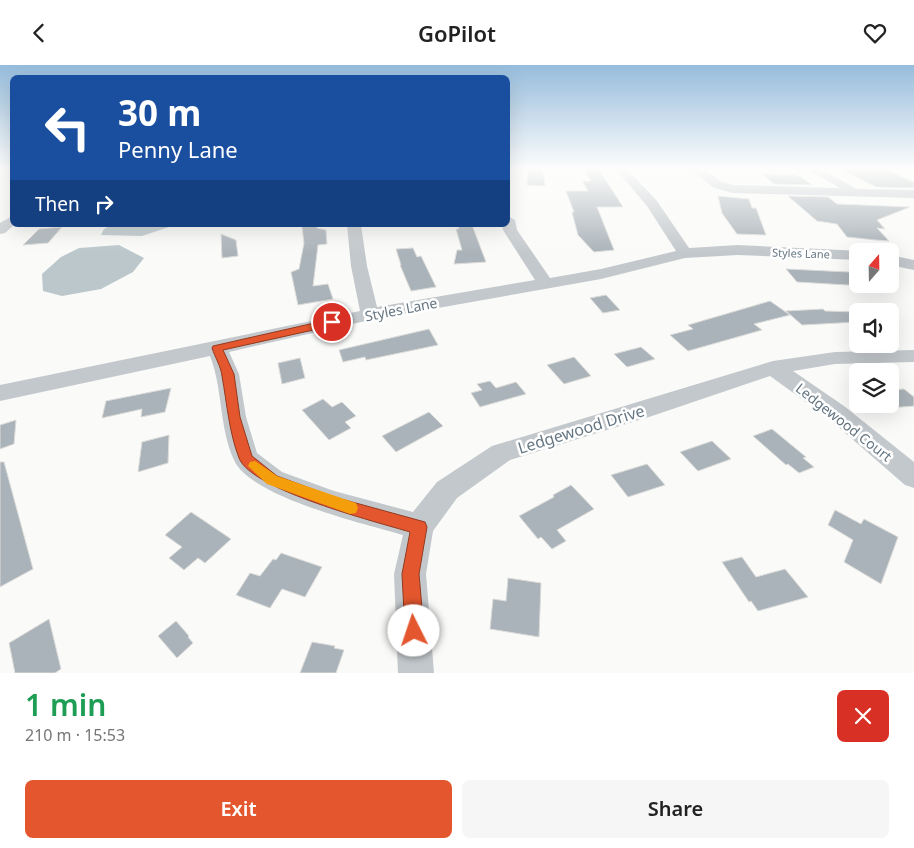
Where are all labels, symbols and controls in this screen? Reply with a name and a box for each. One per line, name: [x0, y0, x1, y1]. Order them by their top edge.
text: GoPilot: [418, 18, 496, 48]
icon: back: [25, 19, 53, 47]
icon: heart: [861, 19, 889, 47]
text: 30 m: [118, 89, 201, 136]
icon: left: [35, 95, 100, 160]
text: Penny Lane: [118, 134, 238, 164]
icon: right: [90, 190, 118, 218]
text: Then: [35, 191, 80, 217]
north arrow: [849, 243, 899, 293]
map controls: [849, 243, 899, 413]
street label: Styles Lane: [772, 244, 830, 262]
street label: Styles Lane: [363, 293, 439, 325]
pin: [311, 301, 353, 343]
button: sound: [849, 303, 899, 353]
icon: arrive: [318, 308, 346, 336]
button: layers: [849, 363, 899, 413]
street label: Ledgewood Court: [792, 378, 896, 466]
street label: Ledgewood Drive: [515, 399, 647, 459]
position arrow: [387, 604, 439, 656]
text: 1 min: [25, 684, 106, 725]
button: close: [837, 690, 889, 742]
text: 210 m · 15:53: [25, 724, 125, 746]
button: Exit: [25, 780, 452, 838]
button: Share: [462, 780, 889, 838]

